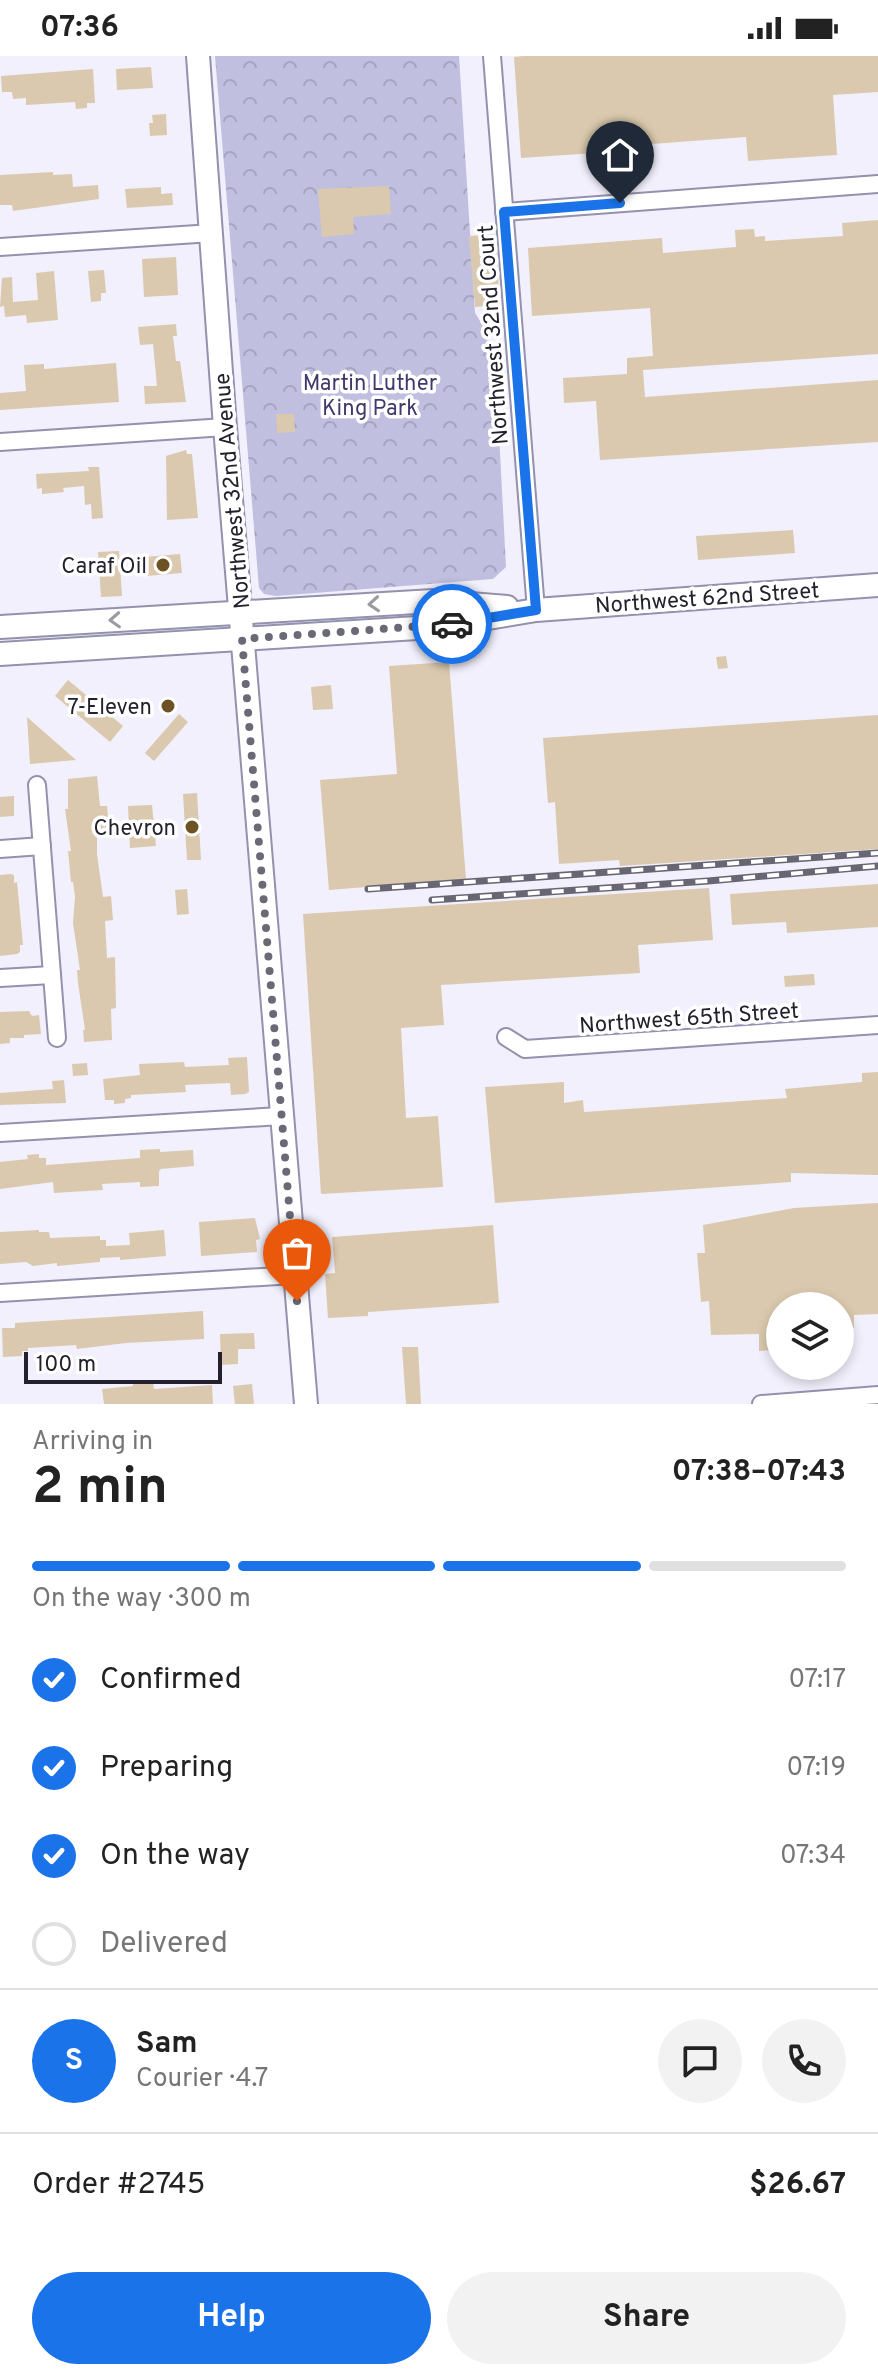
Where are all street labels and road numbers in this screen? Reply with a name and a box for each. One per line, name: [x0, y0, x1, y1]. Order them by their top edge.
street label: Northwest 32nd Court: [473, 224, 516, 446]
street label: Northwest 32nd Avenue: [210, 372, 257, 610]
street label: Northwest 62nd Street: [594, 578, 820, 621]
street label: Northwest 65th Street: [578, 998, 800, 1041]

